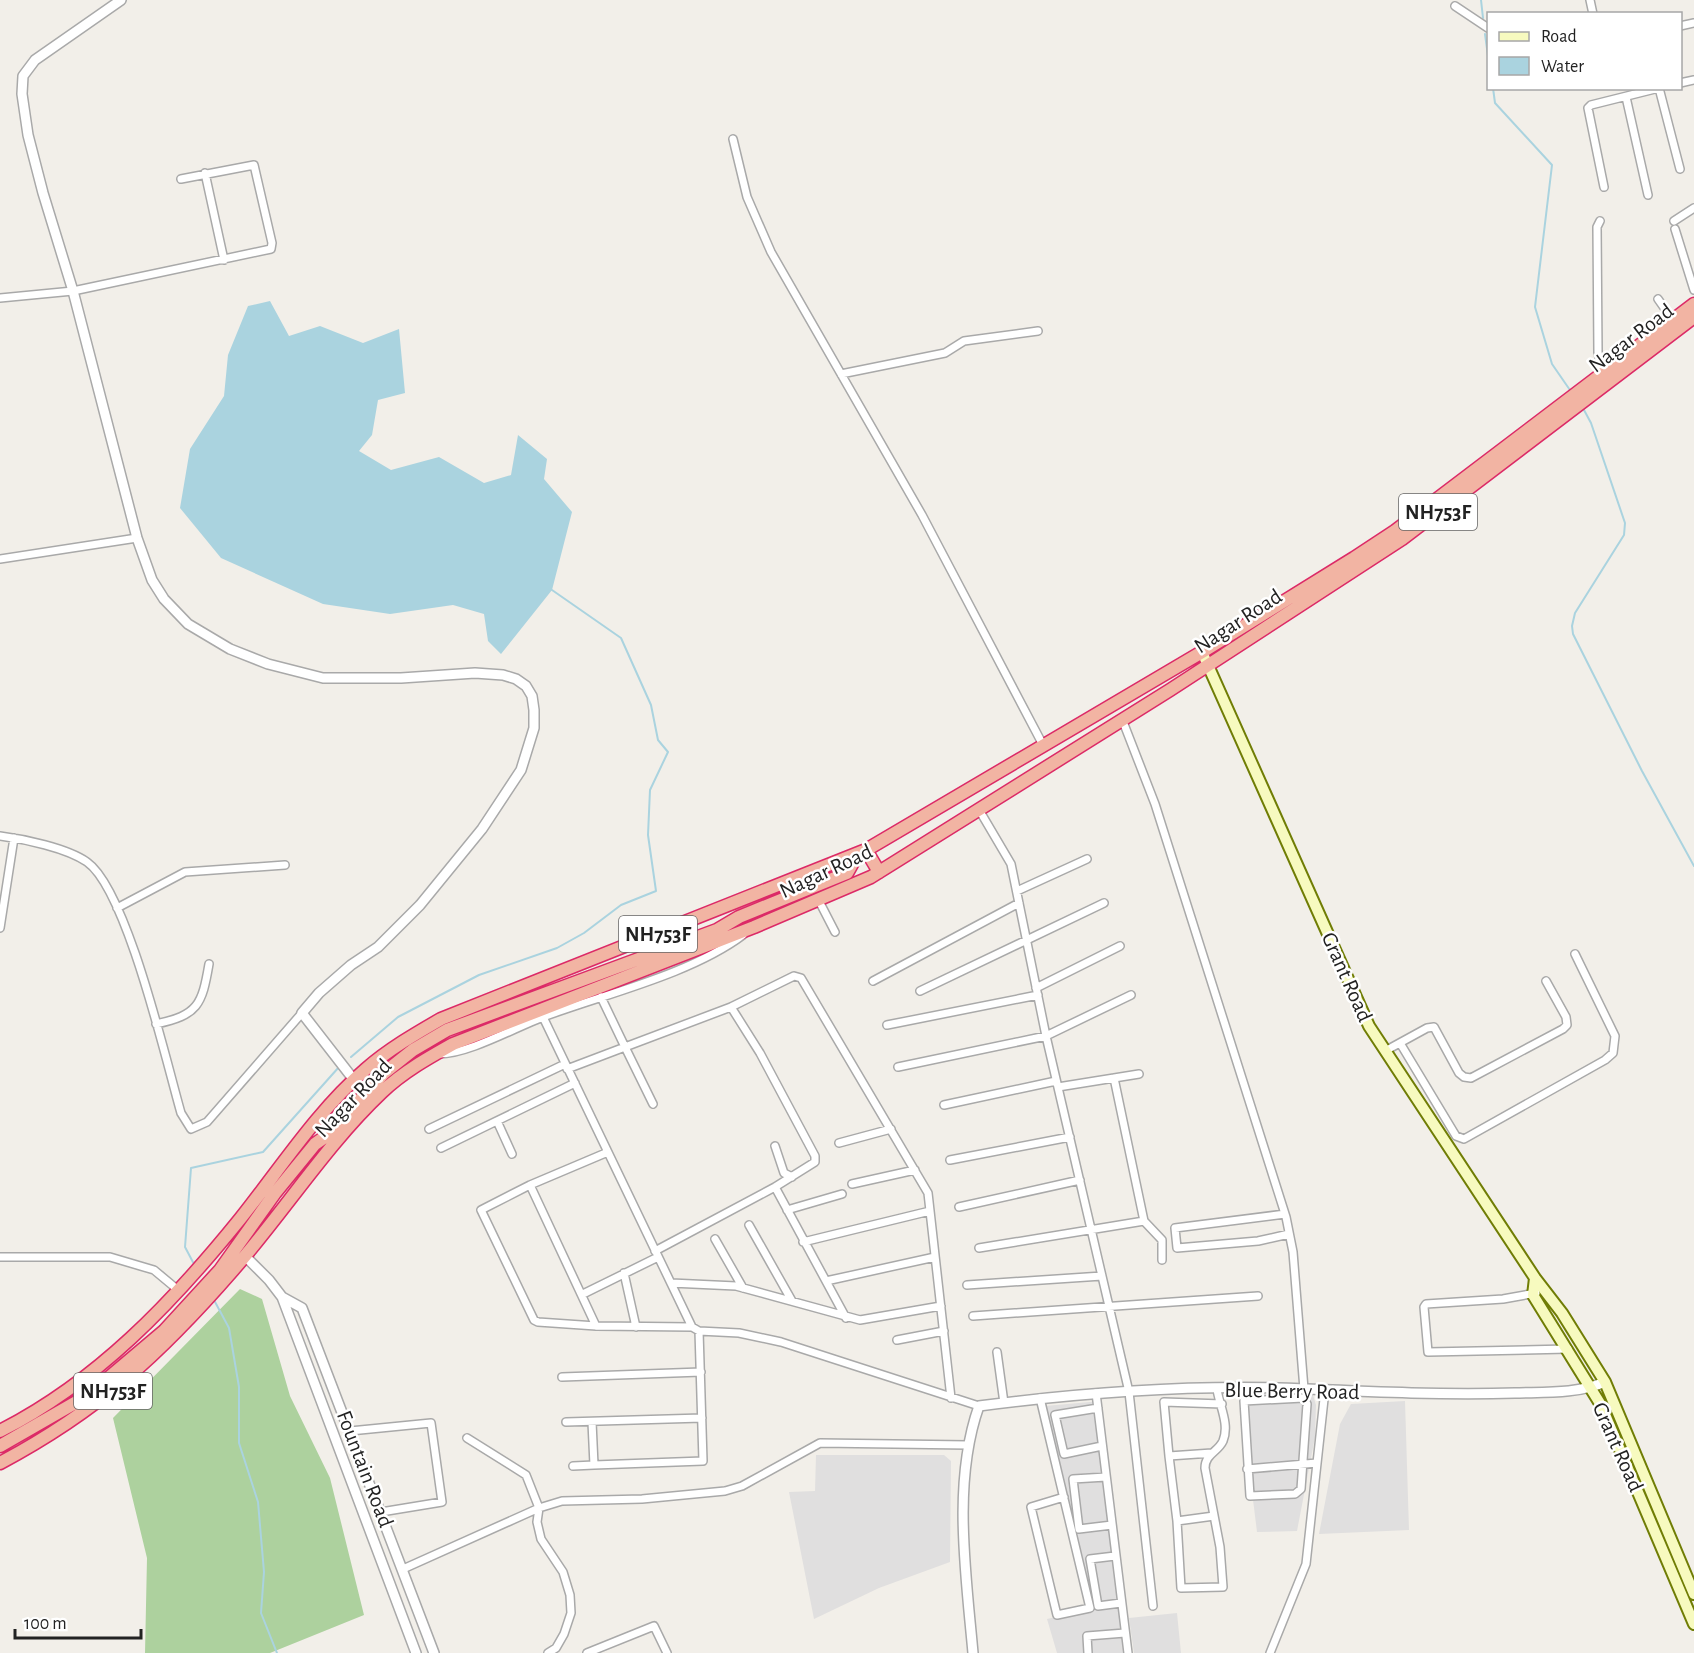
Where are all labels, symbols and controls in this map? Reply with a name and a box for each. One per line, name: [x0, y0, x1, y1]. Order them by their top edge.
legend: [1487, 12, 1682, 90]
text: Road: [1541, 28, 1577, 46]
text: Water: [1541, 58, 1584, 76]
street label: Nagar Road: [1585, 299, 1677, 377]
road number: NH753F: [1399, 494, 1477, 530]
street label: Nagar Road: [1190, 585, 1286, 657]
street label: Nagar Road: [776, 840, 876, 902]
road number: NH753F: [619, 916, 697, 952]
street label: Grant Road: [1318, 929, 1376, 1025]
street label: Nagar Road: [310, 1055, 396, 1141]
road number: NH753F: [74, 1373, 152, 1409]
street label: Blue Berry Road: [1224, 1379, 1360, 1403]
street label: Grant Road: [1589, 1399, 1647, 1495]
street label: Fountain Road: [333, 1408, 397, 1530]
scale bar: [15, 1602, 141, 1640]
text: 100 m: [24, 1615, 67, 1633]

